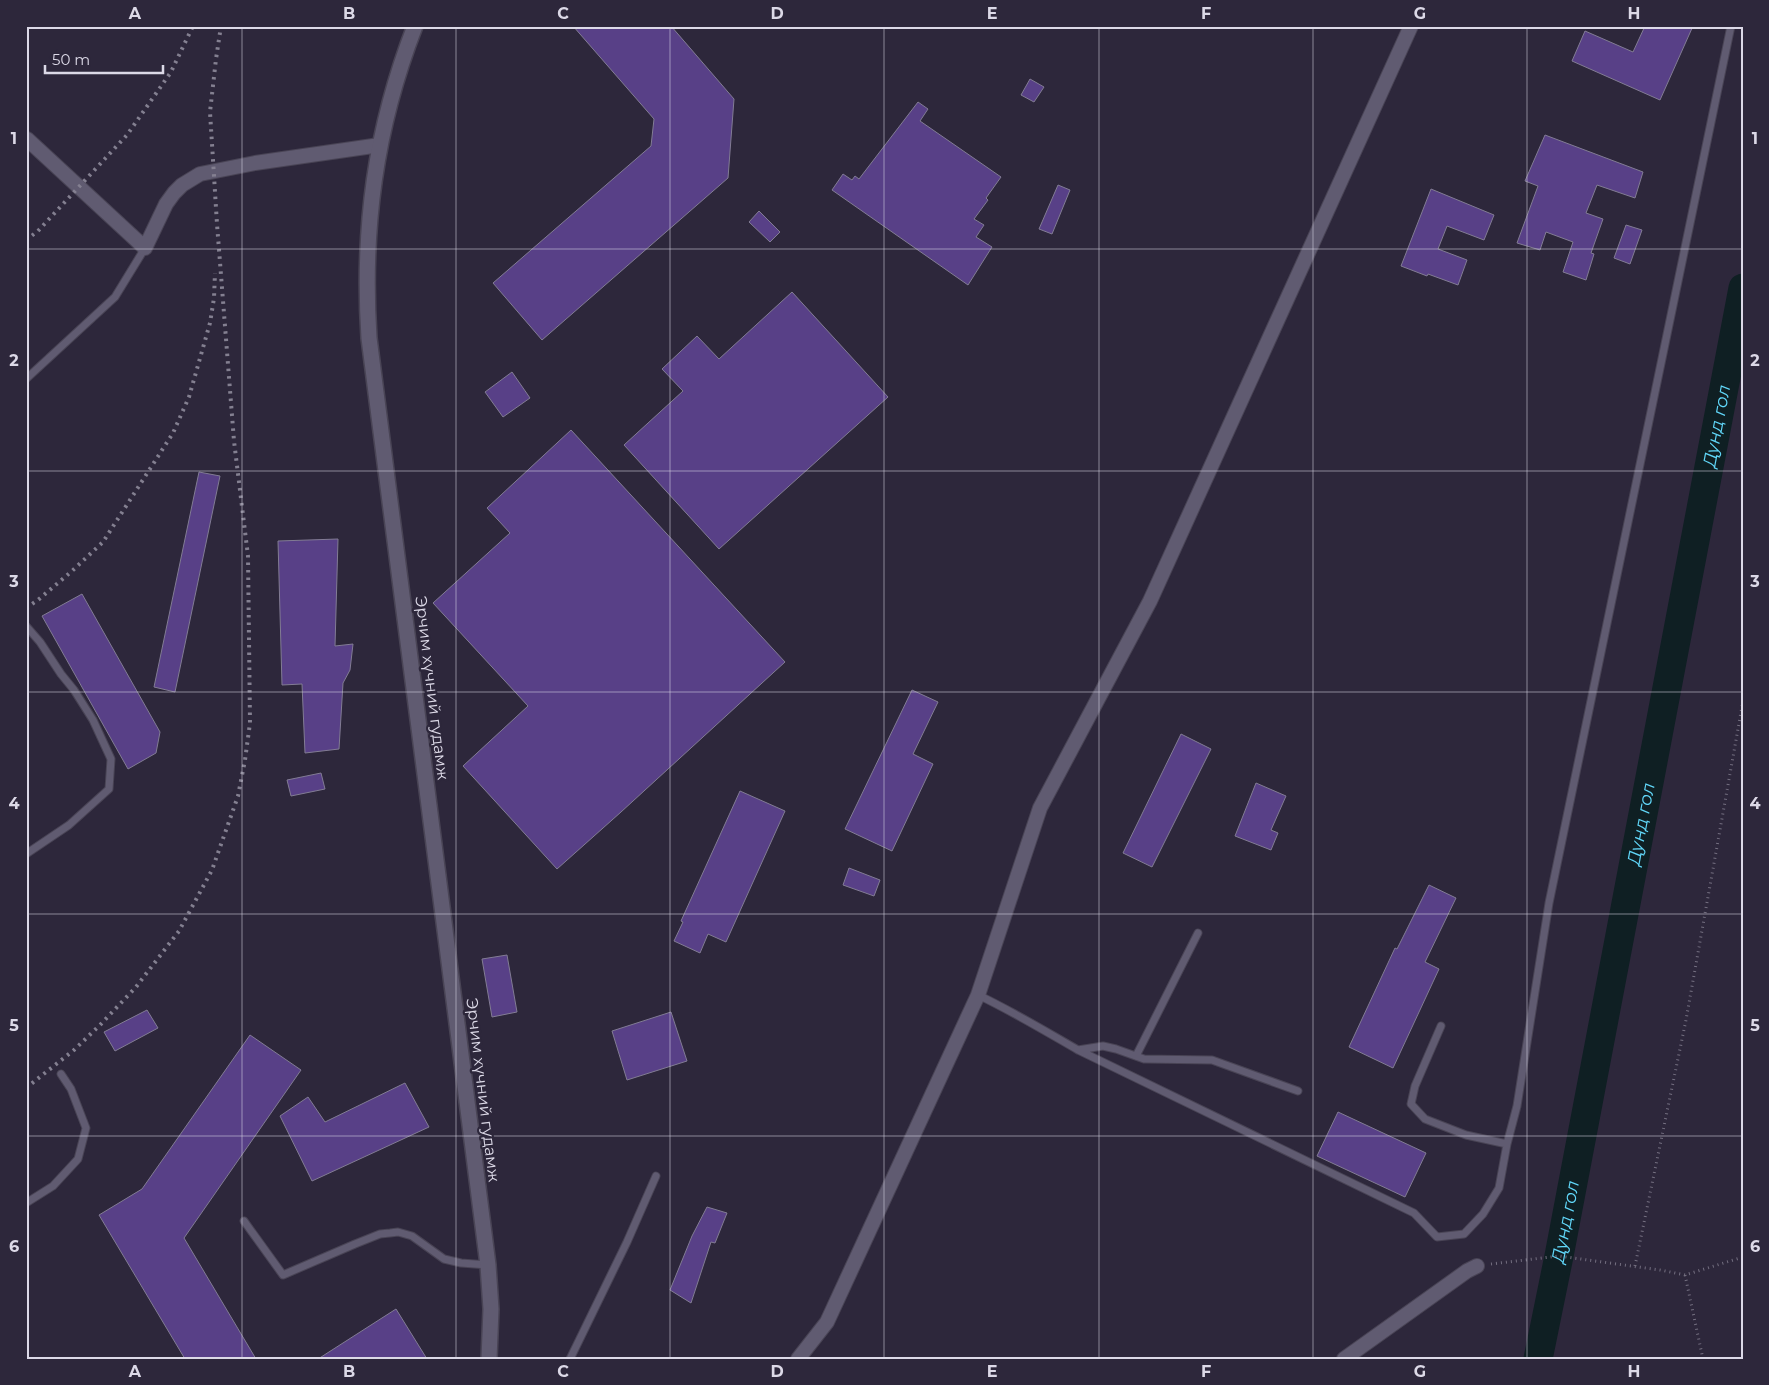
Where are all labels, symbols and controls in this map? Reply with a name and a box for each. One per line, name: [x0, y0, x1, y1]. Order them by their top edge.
text: A: [128, 4, 142, 23]
text: B: [343, 4, 355, 23]
text: C: [557, 4, 569, 23]
text: D: [770, 4, 784, 23]
text: E: [987, 4, 997, 23]
text: F: [1201, 4, 1211, 23]
text: G: [1414, 4, 1426, 23]
text: H: [1628, 4, 1640, 23]
scale bar: [45, 42, 162, 74]
text: 50 m: [52, 50, 90, 69]
text: 1: [11, 129, 17, 148]
text: 1: [1752, 129, 1758, 148]
text: 2: [9, 351, 19, 370]
text: 2: [1750, 351, 1760, 370]
water label: Дунд гол: [1698, 383, 1735, 471]
text: 3: [8, 572, 19, 591]
text: 3: [1749, 572, 1760, 591]
street label: Эрчим хүчний гудамж: [411, 595, 453, 781]
water label: Дунд гол: [1622, 781, 1660, 869]
text: 4: [8, 794, 20, 813]
text: 4: [1749, 794, 1761, 813]
street label: Эрчим хүчний гудамж: [462, 997, 504, 1183]
text: 5: [9, 1016, 19, 1035]
text: 5: [1750, 1016, 1760, 1035]
water label: Дунд гол: [1547, 1179, 1584, 1267]
text: 6: [9, 1237, 19, 1256]
text: 6: [1750, 1237, 1760, 1256]
text: A: [128, 1362, 142, 1381]
text: B: [343, 1362, 355, 1381]
text: C: [557, 1362, 569, 1381]
text: D: [770, 1362, 784, 1381]
text: E: [987, 1362, 997, 1381]
text: F: [1201, 1362, 1211, 1381]
text: G: [1414, 1362, 1426, 1381]
text: H: [1628, 1362, 1640, 1381]

